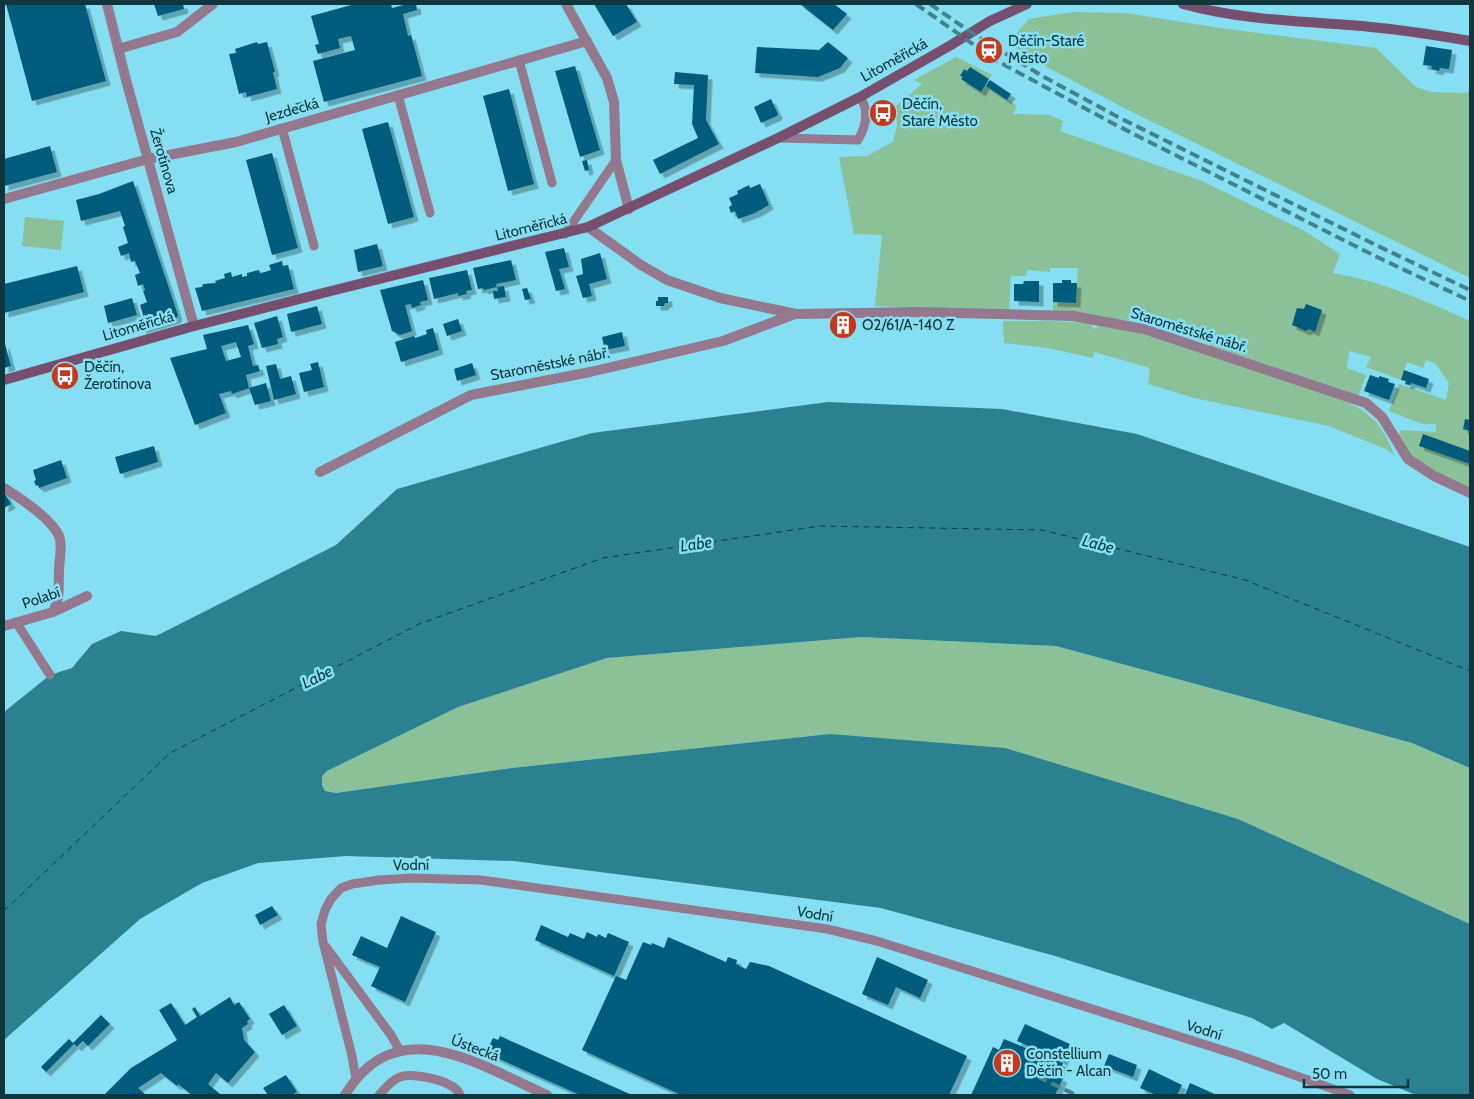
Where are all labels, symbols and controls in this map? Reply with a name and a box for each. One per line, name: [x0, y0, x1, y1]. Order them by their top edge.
place label: Děčín-Staré Město: [1008, 32, 1084, 67]
street label: Litoměřická: [858, 34, 931, 86]
station icon: Děčín-Staré Město: [974, 35, 1004, 65]
street label: Jezdecká: [262, 94, 322, 126]
place label: Děčín, Staré Město: [902, 95, 978, 130]
bus stop icon: Děčín, Staré Město: [868, 98, 898, 128]
street label: Žerotínova: [146, 126, 183, 197]
street label: Litoměřická: [493, 209, 570, 245]
street label: Staroměstské nábř.: [1128, 304, 1250, 356]
street label: Litoměřická: [100, 307, 176, 345]
building icon: O2/61/A-140 Z: [828, 310, 858, 340]
place label: O2/61/A-140 Z: [862, 316, 955, 334]
street label: Staroměstské nábř.: [489, 344, 611, 384]
place label: Děčín, Žerotínova: [84, 358, 152, 393]
bus stop icon: Děčín, Žerotínova: [50, 361, 80, 391]
water label: Labe: [1080, 531, 1116, 557]
water label: Labe: [679, 532, 713, 556]
street label: Polabí: [20, 583, 62, 613]
water label: Labe: [299, 661, 335, 693]
street label: Vodní: [393, 856, 429, 874]
street label: Vodní: [796, 902, 834, 926]
street label: Vodní: [1184, 1016, 1224, 1044]
street label: Ústecká: [448, 1030, 503, 1066]
place label: Constellium Děčín - Alcan: [1026, 1045, 1111, 1080]
building icon: Constellium Děčín - Alcan: [992, 1048, 1022, 1078]
scale bar: [1304, 1056, 1408, 1088]
text: 50 m: [1312, 1065, 1347, 1083]

